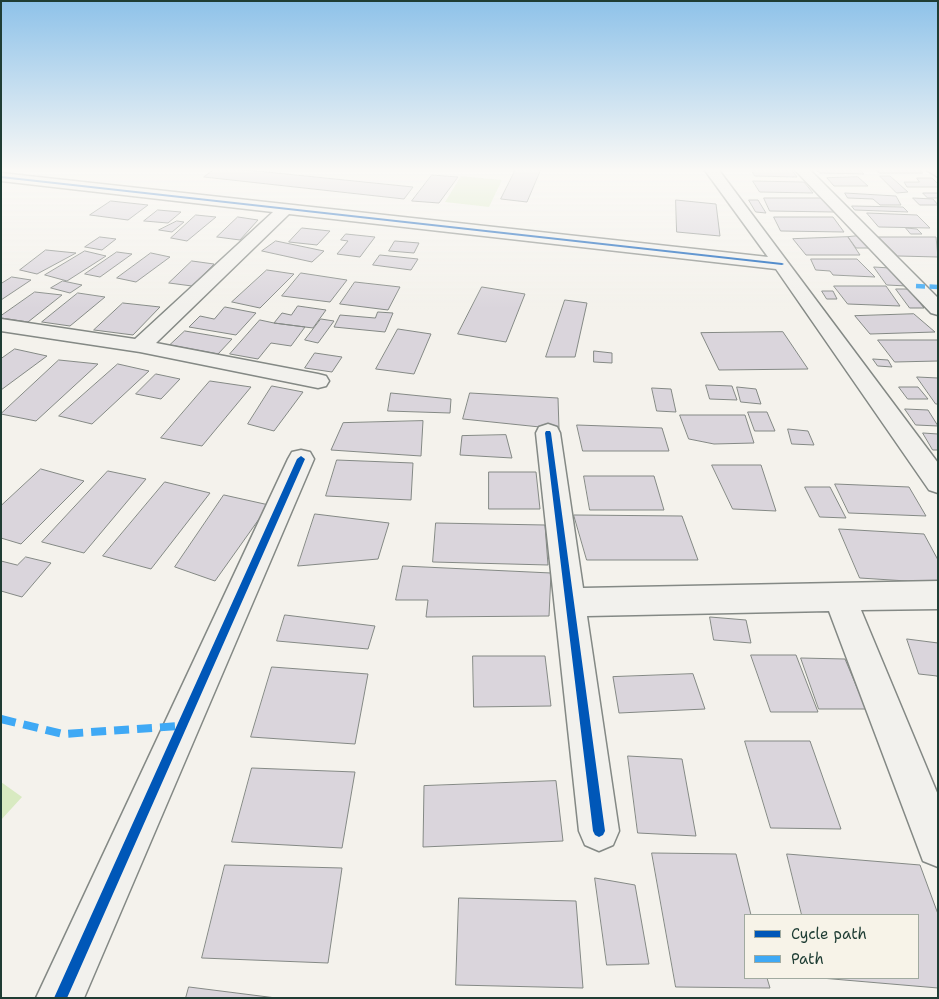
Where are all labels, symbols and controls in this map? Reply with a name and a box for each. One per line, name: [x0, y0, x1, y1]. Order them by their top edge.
legend: [744, 914, 919, 979]
text: Cycle path: [791, 924, 867, 944]
text: Path: [791, 949, 824, 969]

